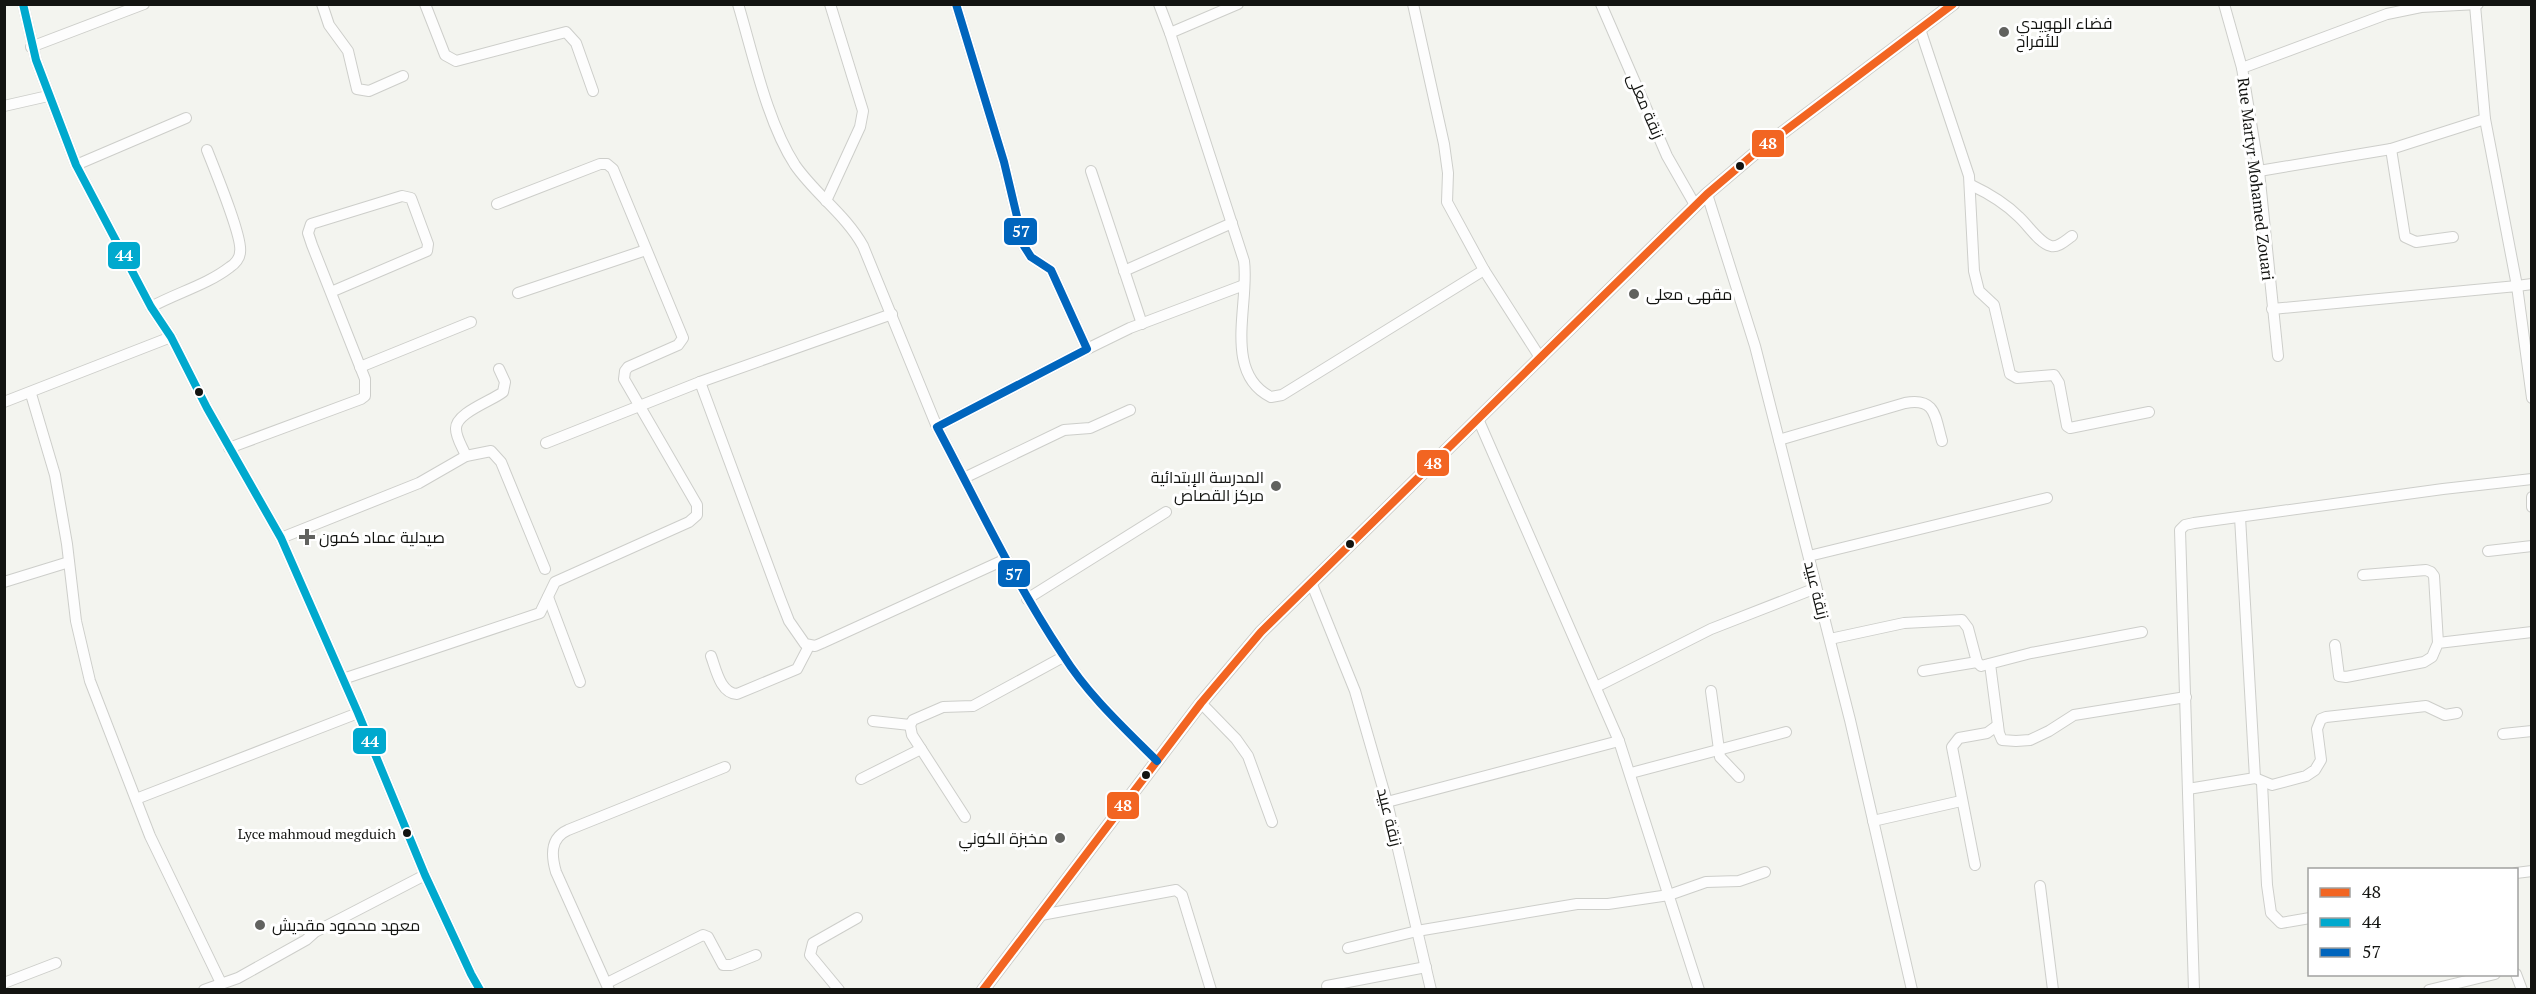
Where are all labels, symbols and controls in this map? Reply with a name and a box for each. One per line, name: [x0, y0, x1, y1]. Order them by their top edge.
place label: فضاء الهويدي للأفراح: [2016, 12, 2112, 53]
marker: فضاء الهويدي للأفراح: [1997, 25, 2011, 39]
street label: زنقة معلى: [1622, 70, 1670, 142]
street label: Rue Martyr Mohamed Zouari: [2233, 76, 2279, 282]
line badge: 48: [1751, 129, 1785, 158]
text: 48: [1759, 132, 1777, 154]
unlabelled marker: [1734, 160, 1746, 172]
line badge: 57: [1003, 217, 1038, 246]
text: 57: [1012, 220, 1030, 242]
line badge: 44: [107, 241, 141, 270]
text: 44: [115, 244, 133, 266]
place label: مقهى معلى: [1646, 283, 1732, 305]
marker: مقهى معلى: [1627, 287, 1641, 301]
unlabelled marker: [193, 386, 205, 398]
line badge: 48: [1416, 449, 1450, 477]
text: 48: [1424, 452, 1442, 474]
place label: المدرسة الإبتدائية مركز القصاص: [1151, 466, 1264, 506]
marker: المدرسة الإبتدائية مركز القصاص: [1269, 479, 1283, 493]
place label: صيدلية عماد كمون: [319, 526, 445, 548]
marker: صيدلية عماد كمون: [300, 530, 314, 544]
unlabelled marker: [1344, 538, 1356, 550]
line badge: 57: [997, 559, 1031, 588]
street label: زنقة عبيد: [1799, 559, 1835, 621]
text: 57: [1005, 563, 1023, 585]
line badge: 44: [352, 727, 387, 755]
text: 44: [361, 730, 379, 752]
unlabelled marker: [1140, 769, 1152, 781]
street label: زنقة عبيد: [1372, 786, 1408, 848]
line badge: 48: [1106, 791, 1140, 820]
text: 48: [1114, 794, 1132, 816]
place label: Lyce mahmoud megduich: [238, 824, 396, 843]
marker: Lyce mahmoud megduich: [401, 827, 413, 839]
place label: مخبزة الكوني: [958, 827, 1048, 852]
marker: مخبزة الكوني: [1053, 831, 1067, 845]
legend: [2308, 868, 2518, 976]
text: 48: [2362, 879, 2381, 903]
text: 44: [2362, 909, 2382, 933]
place label: معهد محمود مقديش: [272, 914, 420, 936]
marker: معهد محمود مقديش: [253, 918, 267, 932]
text: 57: [2362, 939, 2381, 963]

